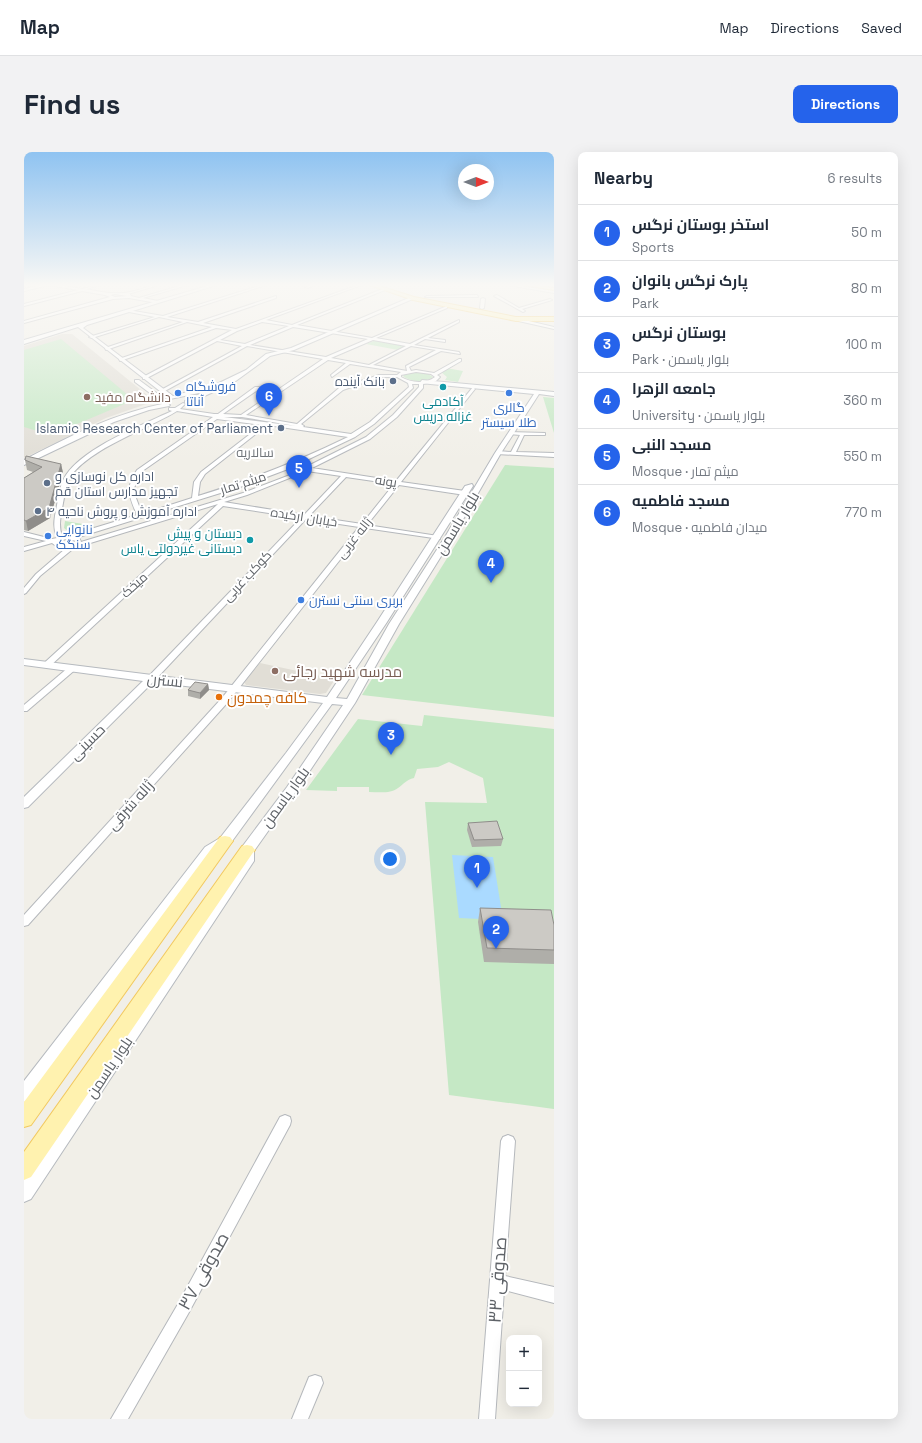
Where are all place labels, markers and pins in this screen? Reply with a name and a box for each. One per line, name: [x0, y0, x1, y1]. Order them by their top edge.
place label: بانک آینده: [335, 373, 385, 390]
marker: بانک آینده: [388, 376, 398, 386]
place label: فروشگاه آناتا: [186, 378, 236, 410]
marker: آکادمی غزاله دریس: [438, 382, 448, 392]
pin: 6: [256, 383, 282, 416]
marker: فروشگاه آناتا: [173, 388, 183, 398]
marker: گالری طلا سیستر: [504, 388, 514, 398]
place label: دانشگاه مفید: [95, 389, 171, 406]
marker: دانشگاه مفید: [82, 392, 92, 402]
place label: آکادمی غزاله دریس: [414, 393, 472, 425]
place label: گالری طلا سیستر: [480, 399, 537, 431]
place label: Islamic Research Center of Parliament: [36, 420, 273, 437]
marker: Islamic Research Center of Parliament: [276, 423, 286, 433]
pin: 5: [286, 455, 312, 488]
place label: اداره کل نوسازی و تجهیز مدارس استان قم: [55, 468, 178, 501]
marker: اداره کل نوسازی و تجهیز مدارس استان قم: [42, 478, 52, 488]
place label: اداره آموزش و پروش ناحیه ۴: [46, 503, 197, 521]
marker: اداره آموزش و پروش ناحیه ۴: [33, 506, 43, 516]
place label: نانوایی سنگک: [56, 521, 93, 553]
place label: دبستان و پیش دبستانی غیردولتی یاس: [121, 525, 242, 557]
marker: نانوایی سنگک: [43, 531, 53, 541]
marker: دبستان و پیش دبستانی غیردولتی یاس: [245, 535, 255, 545]
pin: 4: [478, 550, 504, 583]
place label: بربری سنتی نسترن: [309, 592, 403, 609]
marker: بربری سنتی نسترن: [296, 595, 306, 605]
place label: مدرسه شهید رجائی: [283, 662, 402, 682]
marker: مدرسه شهید رجائی: [270, 666, 280, 676]
place label: کافه چمدون: [227, 688, 307, 708]
marker: کافه چمدون: [214, 692, 224, 702]
pin: 3: [378, 722, 404, 755]
pin: 1: [464, 855, 490, 888]
pin: 2: [483, 916, 509, 949]

